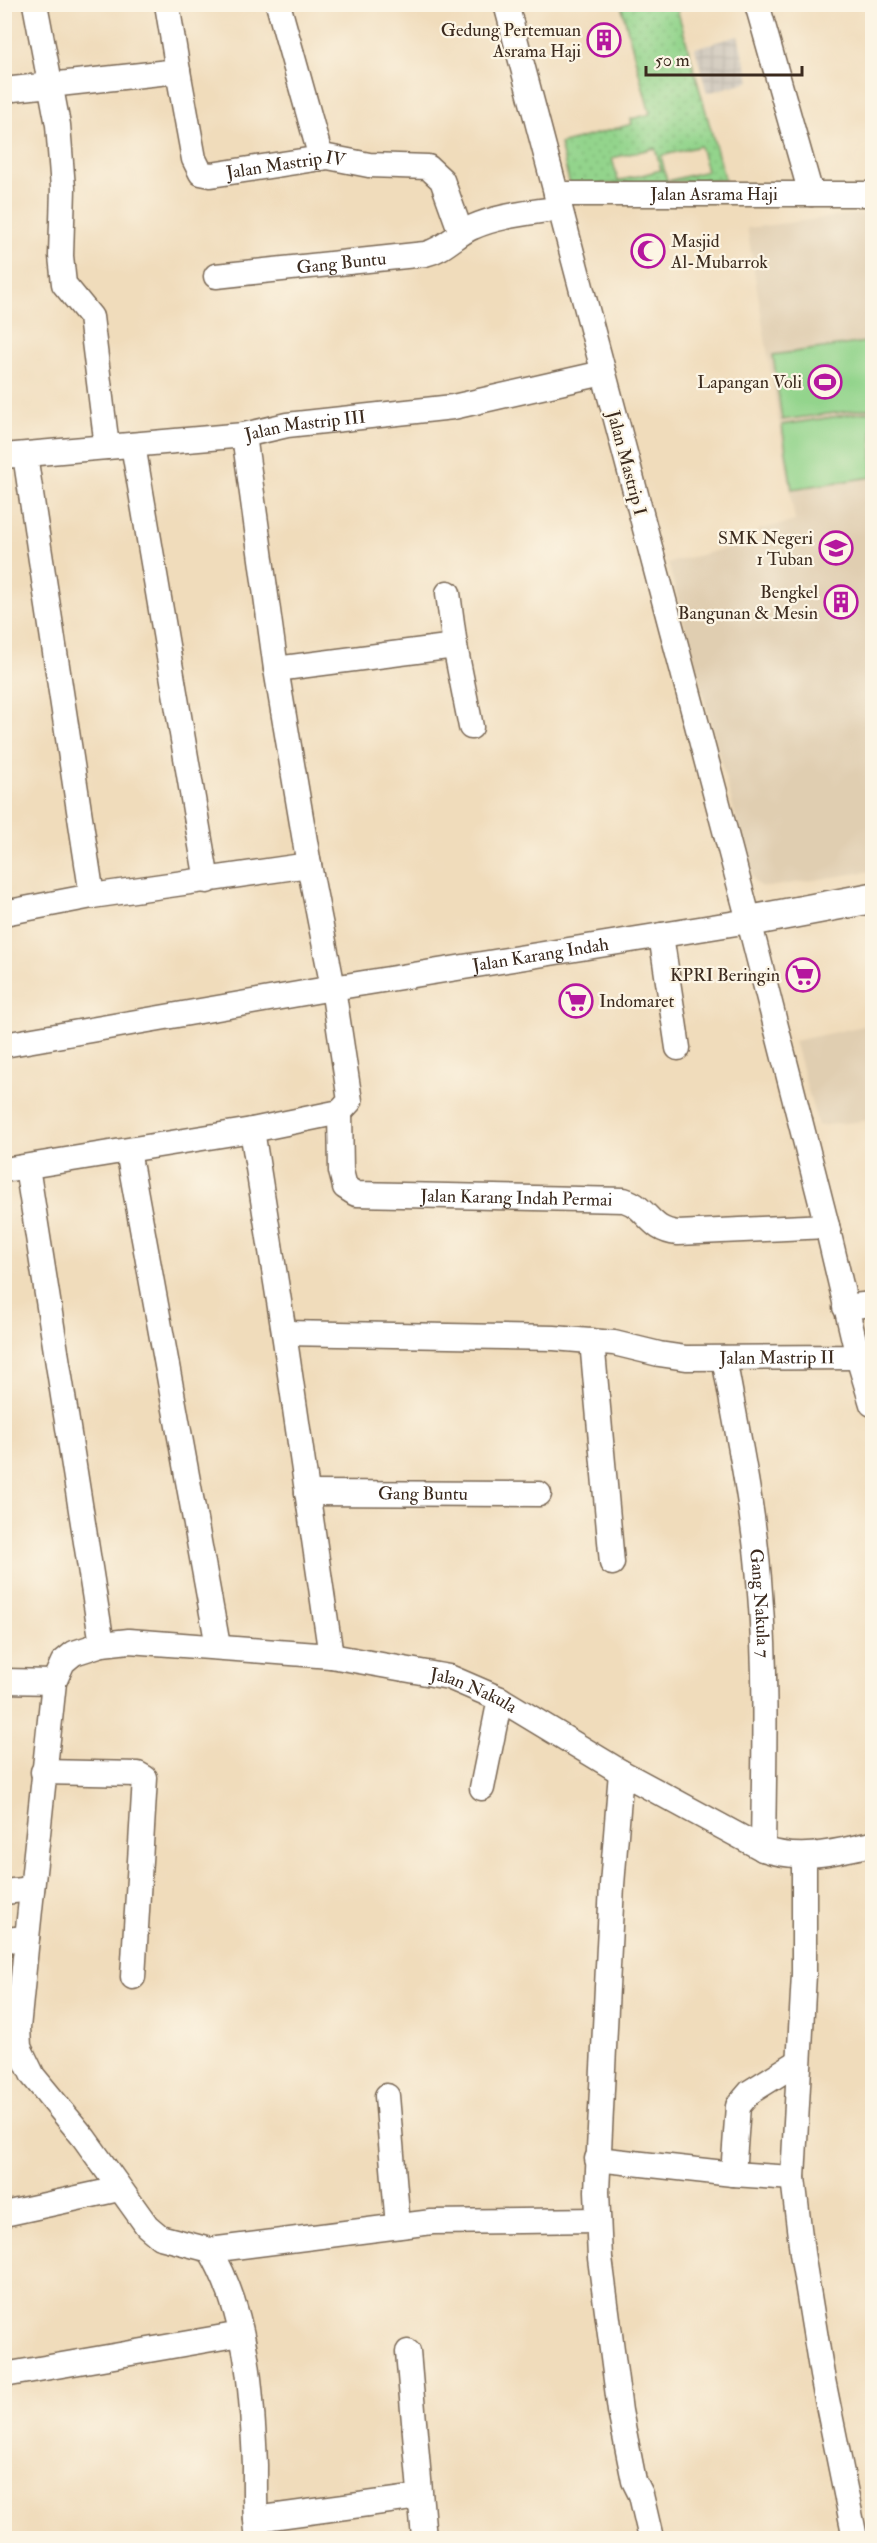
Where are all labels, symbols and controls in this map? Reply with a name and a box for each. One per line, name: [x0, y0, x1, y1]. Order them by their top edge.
place label: Gedung Pertemuan Asrama Haji: [441, 19, 581, 63]
building icon: Gedung Pertemuan Asrama Haji: [586, 22, 622, 58]
scale bar: [646, 39, 802, 77]
text: 50 m: [655, 49, 690, 72]
street label: Jalan Mastrip IV: [224, 146, 349, 185]
street label: Jalan Asrama Haji: [649, 183, 778, 206]
place label: Masjid Al-Mubarrok: [670, 230, 768, 274]
mosque icon: Masjid Al-Mubarrok: [630, 233, 666, 269]
street label: Gang Buntu: [295, 247, 387, 279]
sports icon: Lapangan Voli: [807, 364, 843, 400]
place label: Lapangan Voli: [697, 371, 802, 394]
street label: Jalan Mastrip III: [241, 406, 367, 447]
street label: Jalan Mastrip I: [601, 407, 652, 518]
place label: SMK Negeri 1 Tuban: [718, 527, 813, 571]
school or university icon: SMK Negeri 1 Tuban: [818, 530, 854, 566]
place label: Bengkel Bangunan & Mesin: [678, 581, 818, 625]
building icon: Bengkel Bangunan & Mesin: [823, 584, 859, 620]
street label: Jalan Karang Indah: [470, 933, 611, 978]
supermarket icon: KPRI Beringin: [785, 957, 821, 993]
place label: KPRI Beringin: [670, 964, 780, 987]
supermarket icon: Indomaret: [558, 983, 594, 1019]
place label: Indomaret: [599, 990, 675, 1013]
street label: Jalan Karang Indah Permai: [419, 1184, 613, 1212]
street label: Jalan Mastrip II: [719, 1346, 835, 1370]
street label: Gang Buntu: [378, 1482, 468, 1506]
street label: Gang Nakula 7: [744, 1547, 775, 1658]
street label: Jalan Nakula: [427, 1663, 522, 1719]

